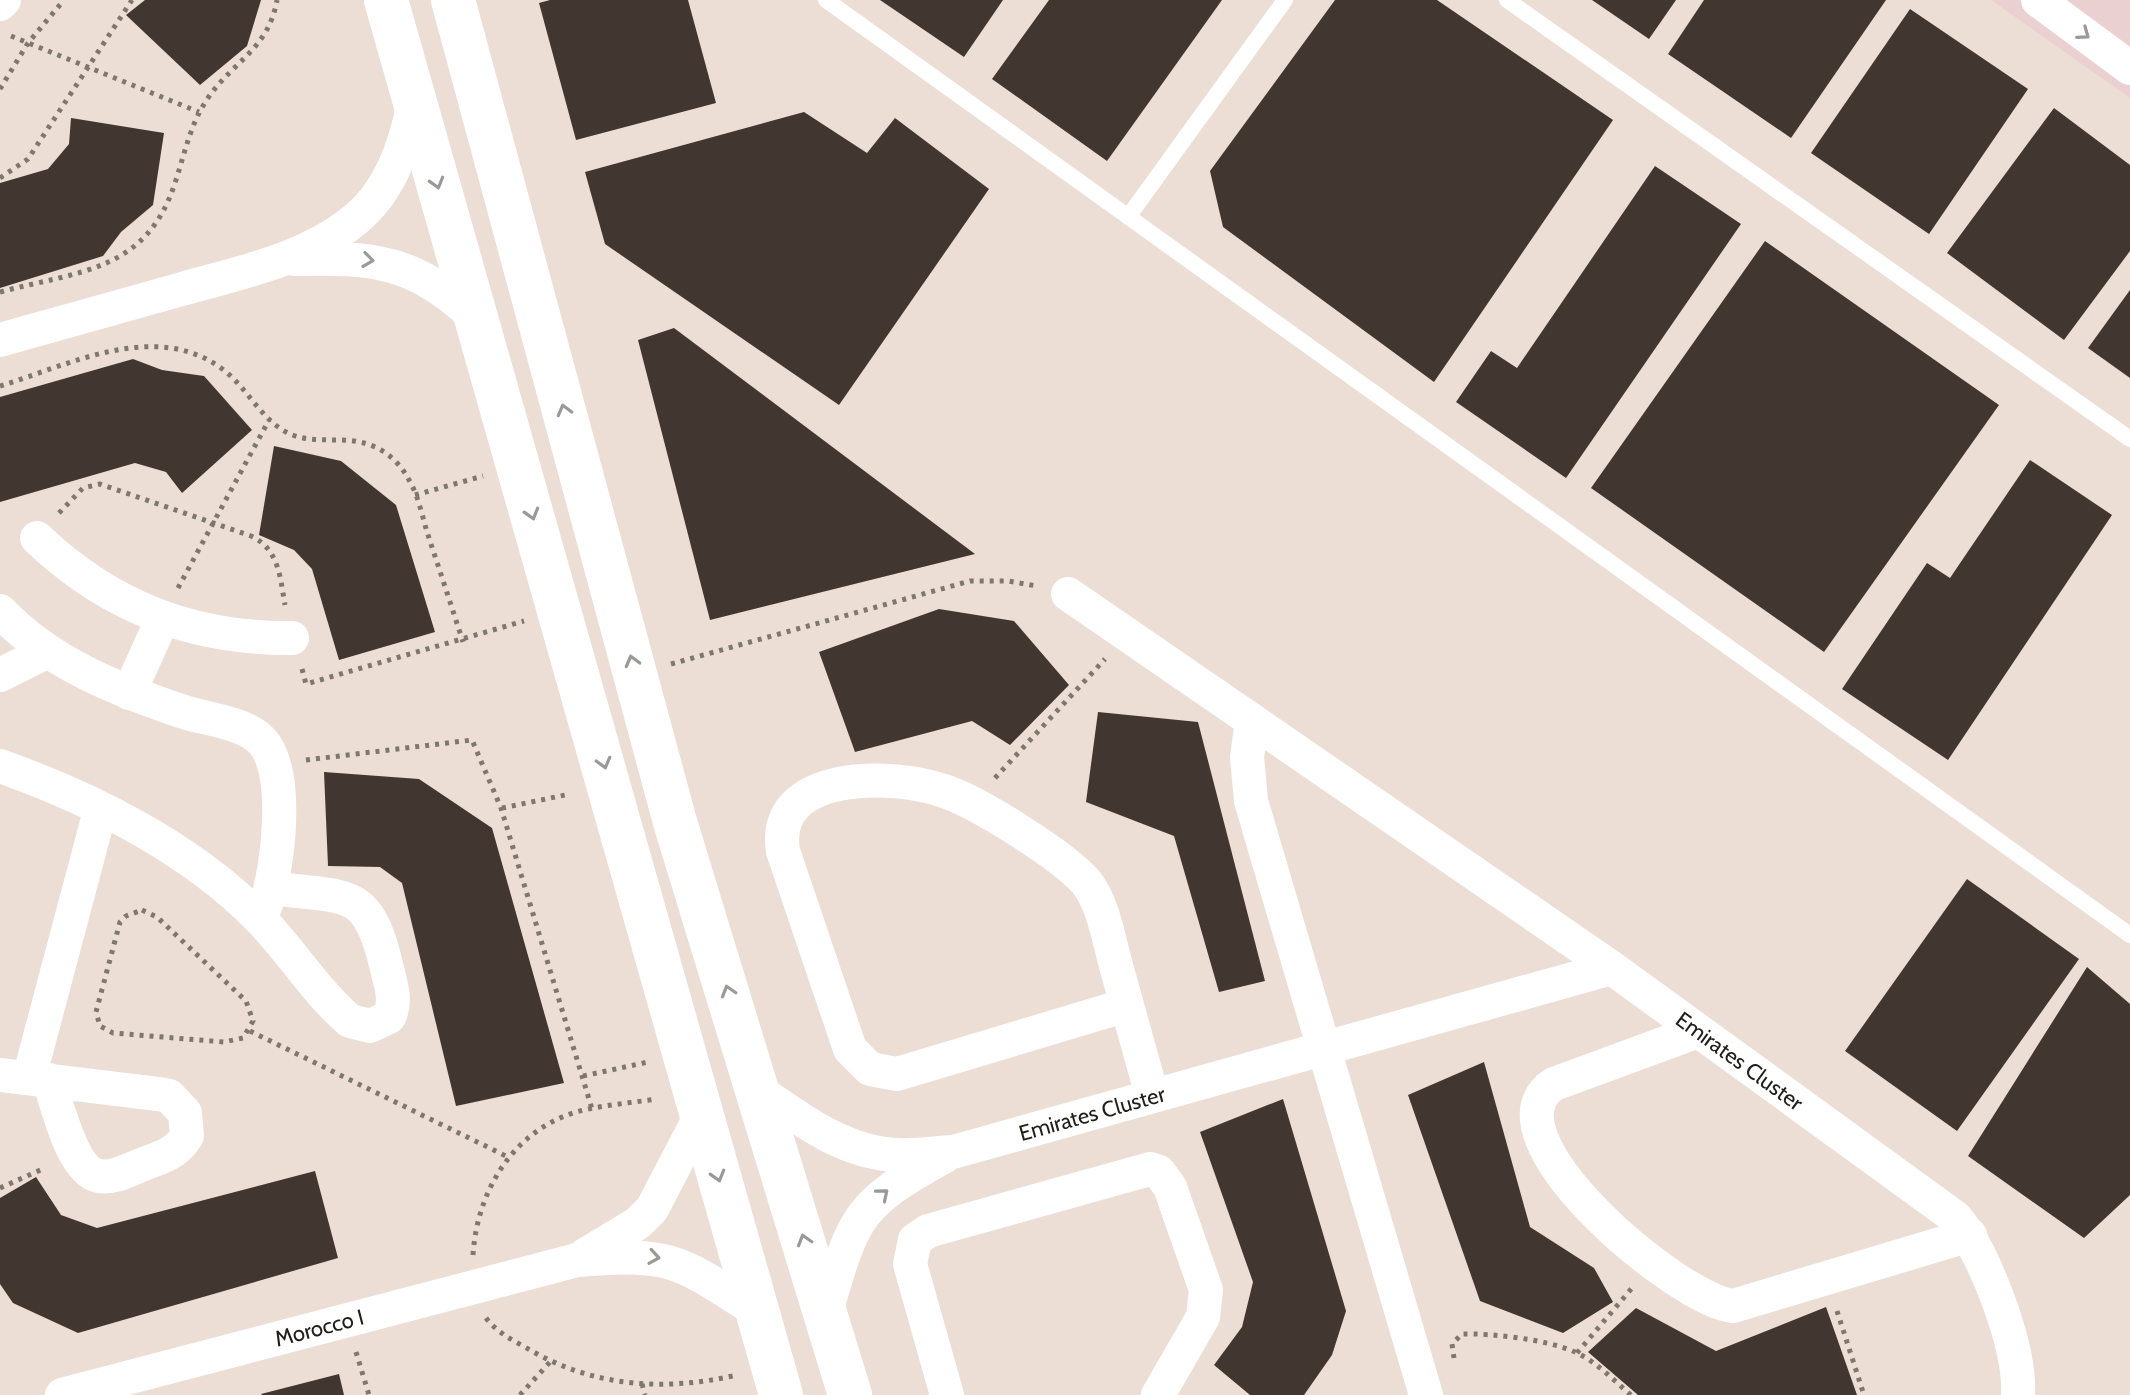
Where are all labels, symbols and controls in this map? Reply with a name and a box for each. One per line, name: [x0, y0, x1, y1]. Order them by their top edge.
one-way arrow: [2075, 24, 2089, 39]
one-way arrow: [428, 176, 444, 189]
one-way arrow: [361, 251, 374, 268]
one-way arrow: [556, 403, 573, 417]
one-way arrow: [523, 506, 539, 520]
one-way arrow: [625, 654, 641, 668]
one-way arrow: [595, 756, 611, 770]
one-way arrow: [721, 985, 737, 998]
street label: Emirates Cluster: [1670, 1006, 1808, 1116]
street label: Emirates Cluster: [1016, 1080, 1168, 1147]
one-way arrow: [709, 1168, 726, 1182]
one-way arrow: [874, 1189, 889, 1204]
one-way arrow: [797, 1233, 813, 1247]
one-way arrow: [648, 1248, 661, 1265]
street label: Morocco I: [272, 1303, 367, 1353]

